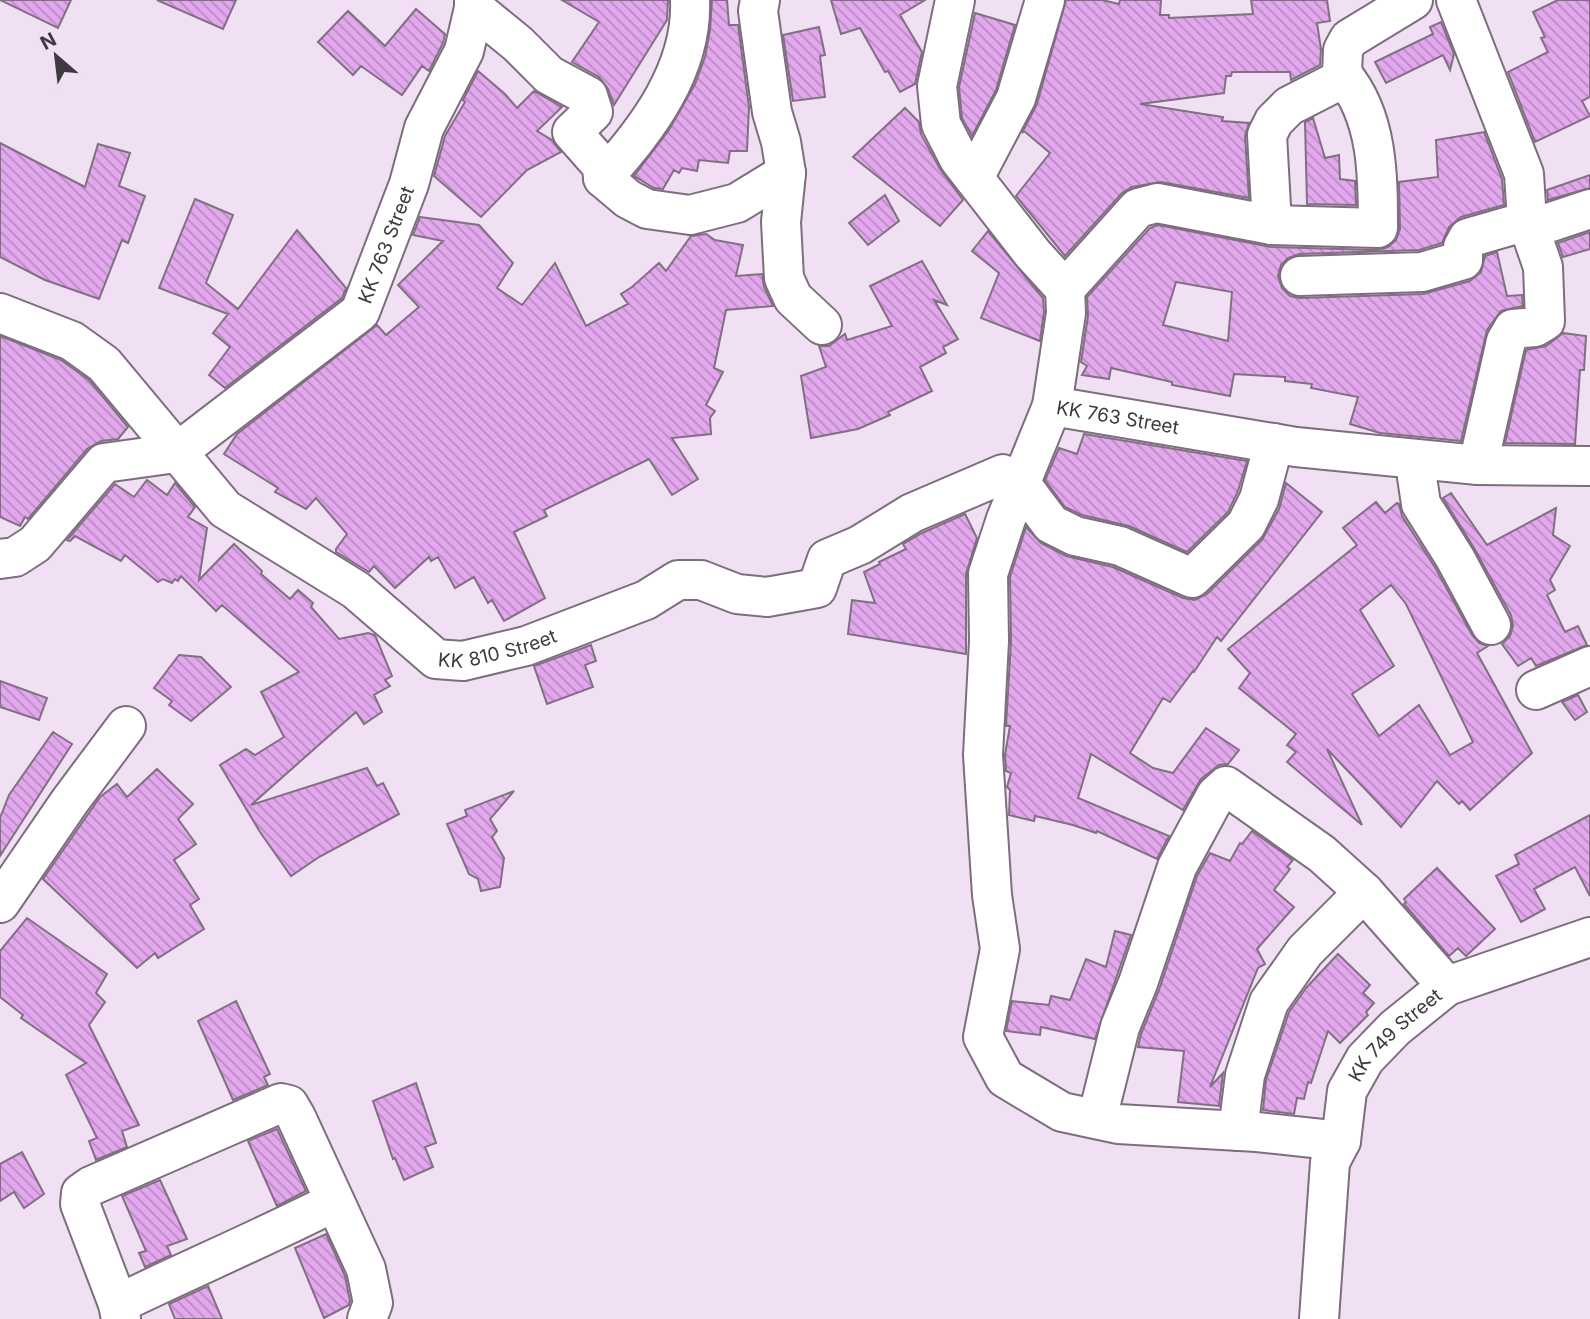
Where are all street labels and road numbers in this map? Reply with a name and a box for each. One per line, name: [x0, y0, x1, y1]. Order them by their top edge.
street label: KK 763 Street: [353, 183, 419, 307]
street label: KK 763 Street: [1055, 395, 1181, 439]
street label: KK 810 Street: [437, 624, 560, 673]
street label: KK 749 Street: [1343, 984, 1446, 1086]

